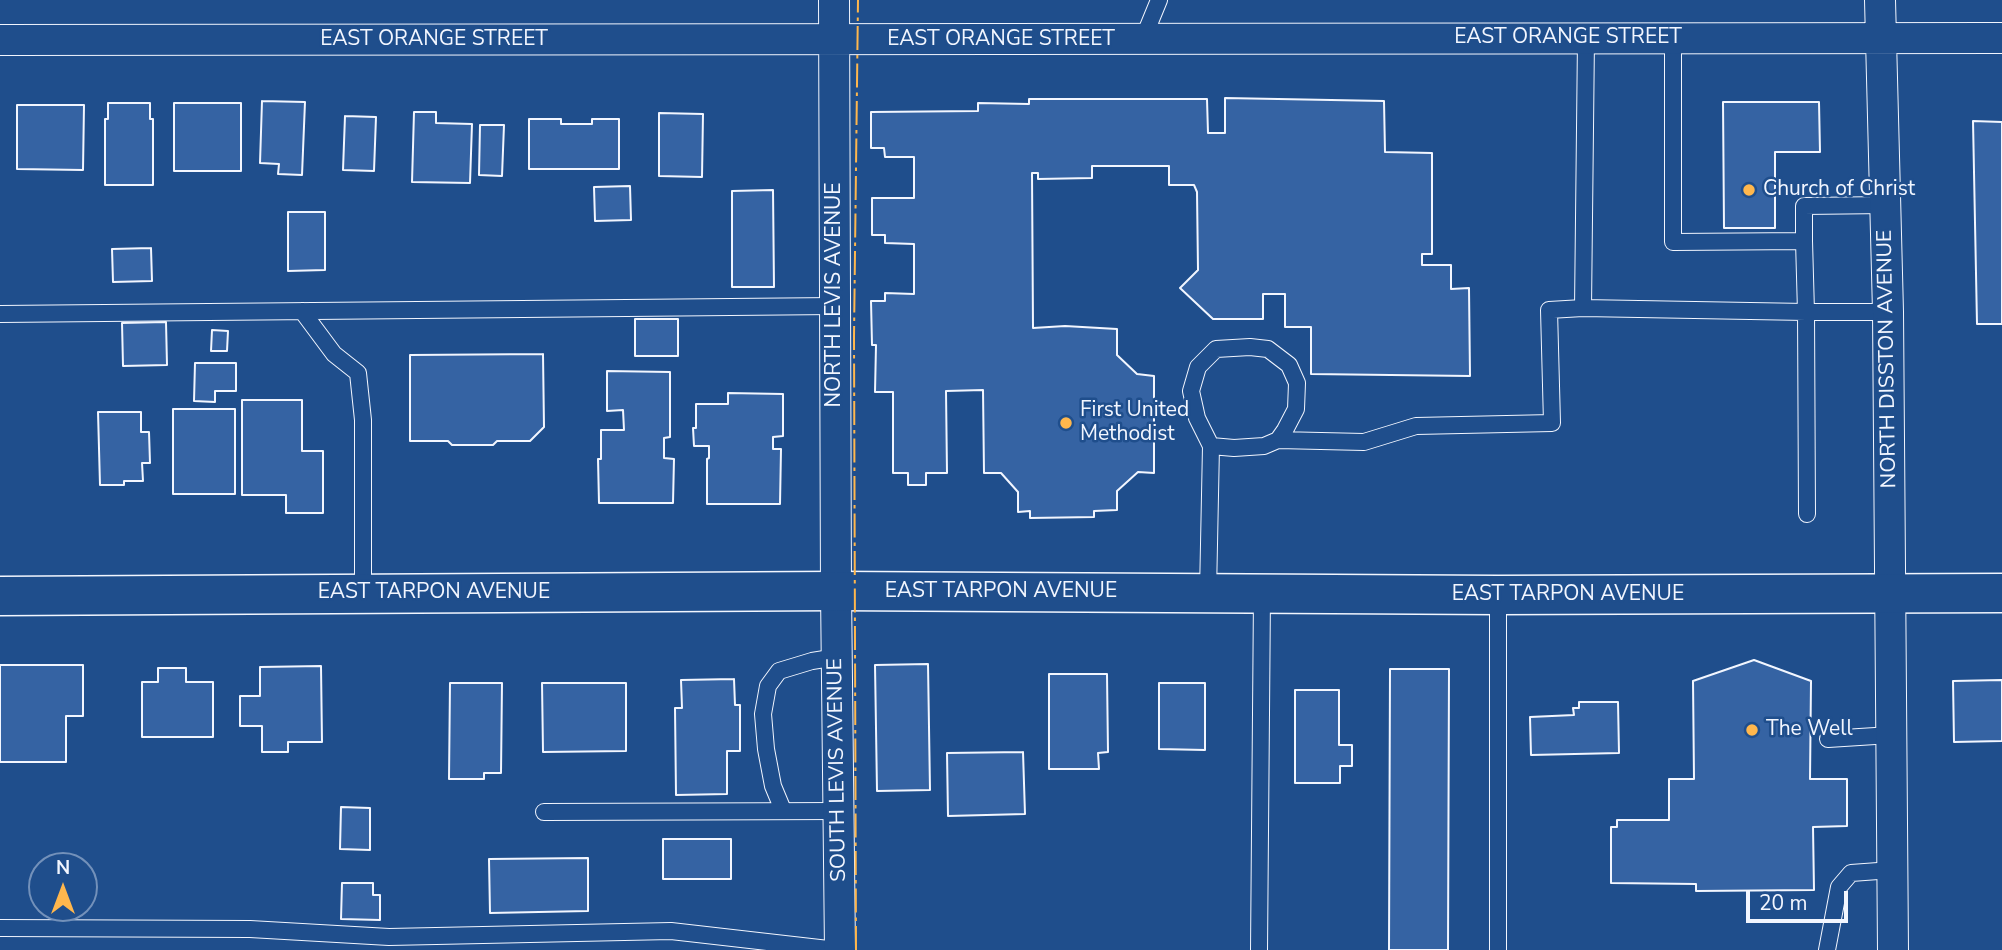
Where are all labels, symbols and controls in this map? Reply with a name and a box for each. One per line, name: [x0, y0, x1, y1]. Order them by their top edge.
street label: EAST ORANGE STREET: [1454, 25, 1682, 51]
street label: EAST ORANGE STREET: [320, 27, 548, 53]
street label: EAST ORANGE STREET: [887, 27, 1115, 53]
place label: Church of Christ: [1763, 177, 1915, 203]
marker: Church of Christ: [1741, 182, 1757, 198]
street label: NORTH LEVIS AVENUE: [822, 183, 848, 407]
street label: NORTH DISSTON AVENUE: [1873, 230, 1903, 488]
place label: First United Methodist: [1080, 398, 1189, 448]
marker: First United Methodist: [1058, 415, 1074, 431]
street label: EAST TARPON AVENUE: [885, 579, 1117, 605]
street label: EAST TARPON AVENUE: [318, 580, 550, 606]
street label: EAST TARPON AVENUE: [1452, 582, 1684, 608]
street label: SOUTH LEVIS AVENUE: [823, 658, 853, 882]
place label: The Well: [1766, 717, 1853, 743]
marker: The Well: [1744, 722, 1760, 738]
north arrow: [28, 852, 98, 922]
text: N: [56, 855, 70, 881]
scale bar: [1750, 876, 1852, 920]
text: 20 m: [1759, 889, 1808, 917]

